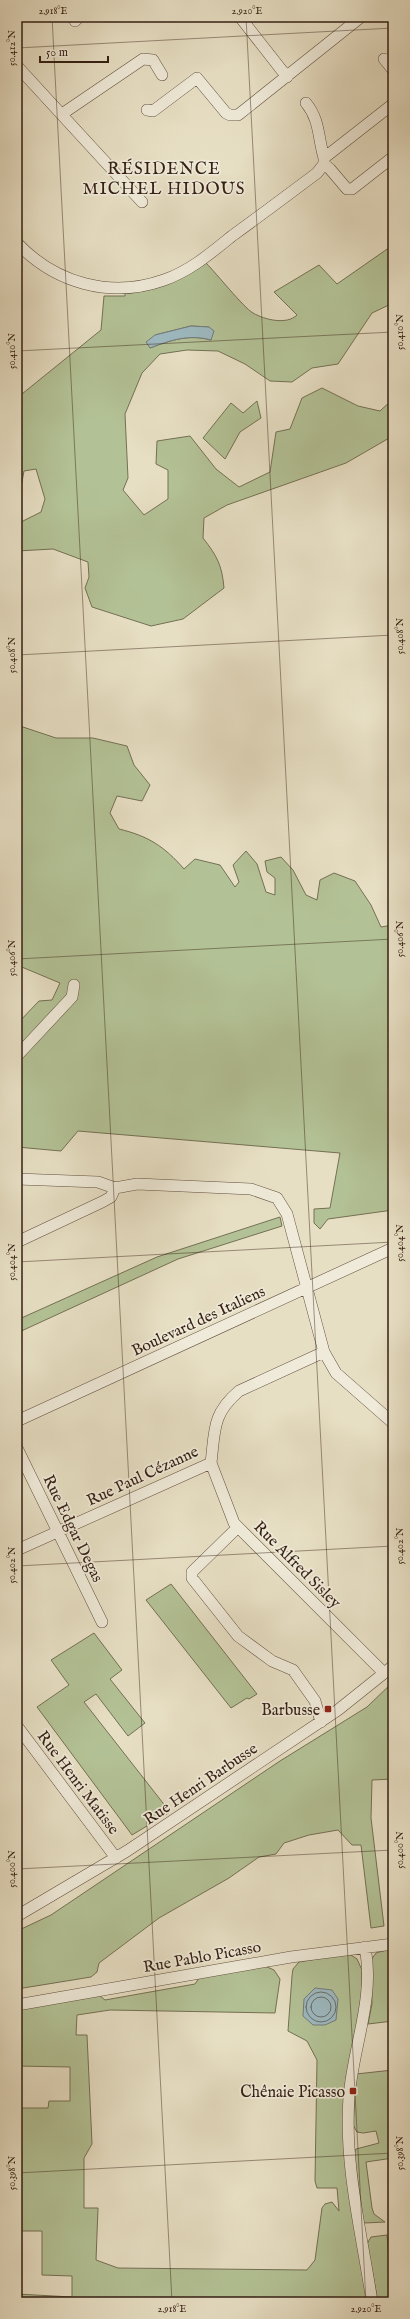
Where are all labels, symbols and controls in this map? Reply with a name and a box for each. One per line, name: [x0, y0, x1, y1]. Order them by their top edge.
text: 2.918°E: [39, 5, 68, 18]
text: 2.920°E: [232, 5, 263, 18]
text: 50.412°N: [6, 30, 19, 66]
scale bar: [40, 38, 108, 64]
text: 50 m: [46, 45, 68, 60]
district label: RÉSIDENCE MICHEL HIDOUS: [83, 158, 245, 200]
text: 50.410°N: [394, 314, 407, 350]
text: 50.410°N: [6, 333, 19, 369]
text: 50.408°N: [394, 618, 407, 654]
text: 50.408°N: [6, 637, 19, 673]
text: 50.406°N: [394, 920, 407, 957]
text: 50.406°N: [6, 939, 19, 976]
text: 50.404°N: [394, 1224, 407, 1262]
text: 50.404°N: [6, 1243, 19, 1281]
street label: Boulevard des Italiens: [129, 1282, 269, 1362]
street label: Rue Paul Cézanne: [84, 1442, 202, 1511]
street label: Rue Edgar Degas: [38, 1472, 107, 1586]
street label: Rue Alfred Sisley: [249, 1518, 344, 1613]
text: 50.402°N: [394, 1527, 407, 1565]
text: 50.402°N: [6, 1546, 19, 1584]
place label: Barbusse: [261, 1701, 320, 1721]
marker: Barbusse: [323, 1704, 333, 1714]
street label: Rue Henri Matisse: [32, 1727, 123, 1839]
street label: Rue Henri Barbusse: [140, 1739, 262, 1830]
text: 50.400°N: [394, 1831, 407, 1869]
text: 50.400°N: [6, 1850, 19, 1888]
street label: Rue Pablo Picasso: [142, 1938, 263, 1978]
place label: Chênaie Picasso: [240, 2083, 345, 2103]
marker: Chênaie Picasso: [348, 2086, 358, 2096]
text: 50.398°N: [394, 2135, 407, 2170]
text: 50.398°N: [6, 2155, 19, 2190]
text: 2.918°E: [158, 2303, 187, 2316]
text: 2.920°E: [351, 2303, 382, 2316]

